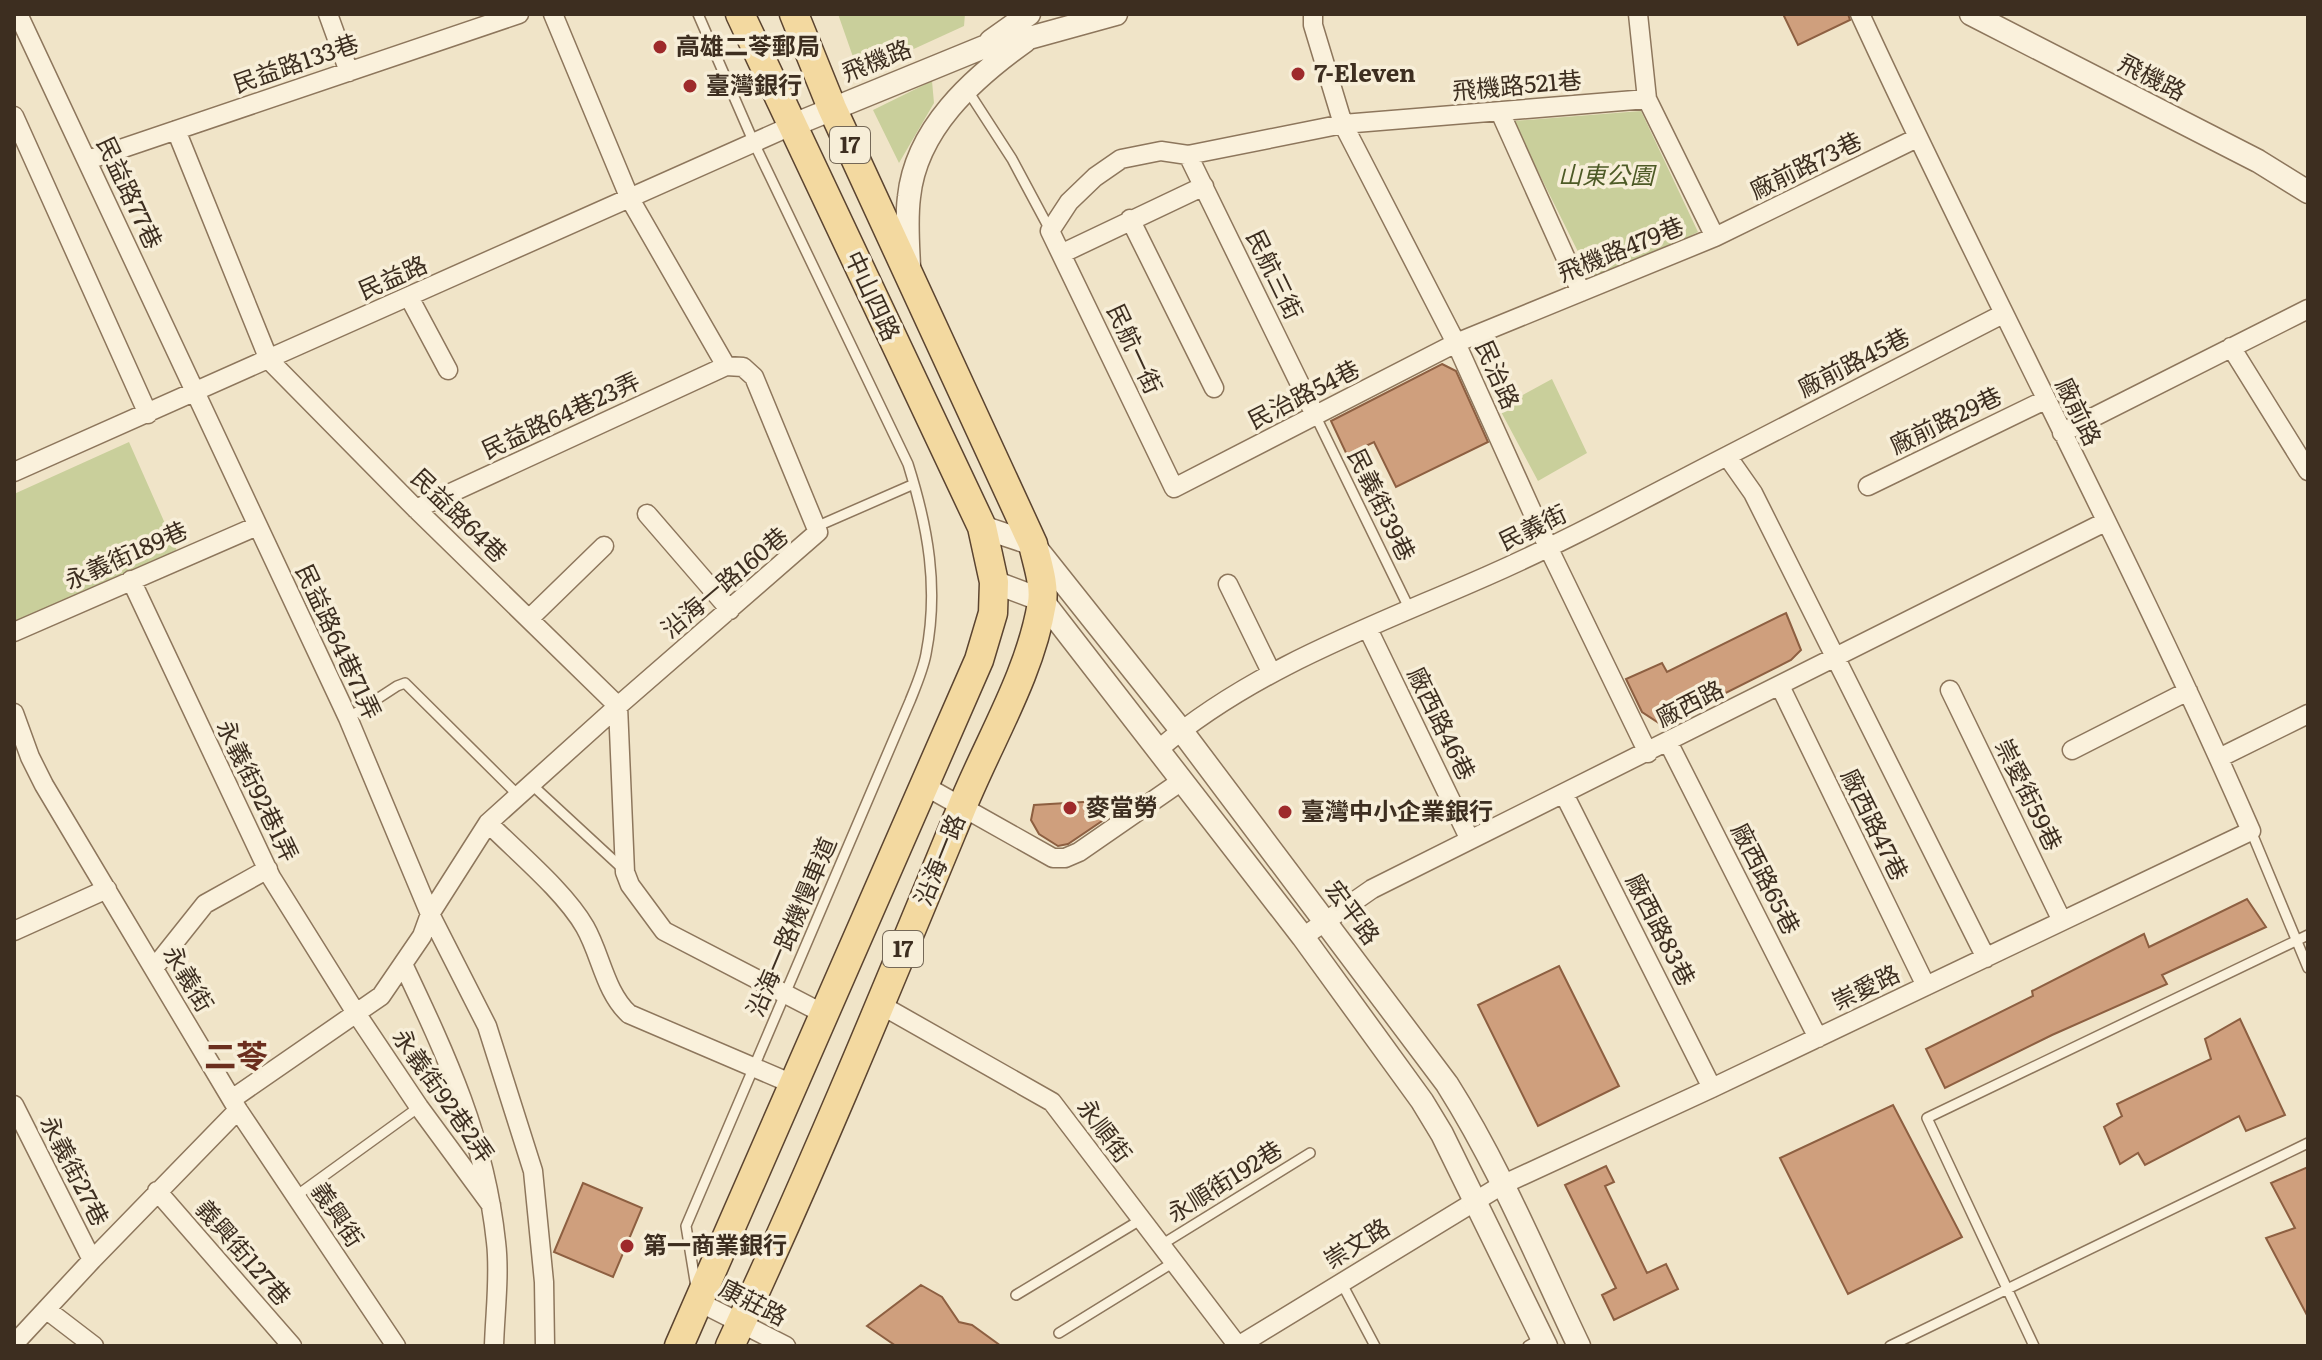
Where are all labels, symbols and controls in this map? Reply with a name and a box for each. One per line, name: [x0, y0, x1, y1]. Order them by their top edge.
street label: 民益路133巷: [228, 24, 363, 100]
place label: 高雄二苓郵局: [676, 27, 820, 62]
street label: 飛機路: [836, 29, 916, 88]
marker: 高雄二苓郵局: [651, 38, 669, 56]
street label: 飛機路: [2113, 44, 2193, 108]
place label: 7-Eleven: [1314, 54, 1416, 89]
street label: 飛機路521巷: [1451, 60, 1583, 107]
marker: 7-Eleven: [1289, 65, 1307, 83]
place label: 臺灣銀行: [706, 66, 802, 101]
marker: 臺灣銀行: [681, 77, 699, 95]
street label: 廠前路73巷: [1743, 122, 1867, 206]
road number: 17: [830, 127, 870, 163]
street label: 民益路77巷: [90, 130, 173, 254]
park label: 山東公園: [1558, 156, 1657, 191]
street label: 飛機路479巷: [1552, 207, 1688, 289]
street label: 民航三街: [1239, 223, 1313, 325]
street label: 中山四路: [838, 244, 910, 346]
street label: 民益路: [352, 245, 432, 306]
street label: 民航一街: [1100, 297, 1172, 399]
street label: 廠前路45巷: [1791, 318, 1915, 404]
street label: 民治路: [1469, 334, 1530, 414]
street label: 民治路54巷: [1241, 350, 1365, 436]
street label: 民益路64巷23弄: [475, 362, 645, 466]
street label: 廠前路: [2049, 371, 2112, 451]
street label: 廠前路29巷: [1883, 377, 2007, 461]
street label: 民義街39巷: [1341, 442, 1426, 566]
street label: 民益路64巷: [405, 459, 517, 569]
street label: 民義街: [1492, 494, 1572, 557]
street label: 永義街189巷: [58, 511, 192, 596]
street label: 沿海一路160巷: [652, 517, 795, 645]
street label: 民益路64巷71弄: [289, 557, 392, 724]
street label: 廠西路46巷: [1401, 660, 1486, 785]
street label: 廠西路: [1649, 670, 1729, 734]
street label: 永義街92巷1弄: [210, 713, 309, 867]
street label: 崇愛街59巷: [1988, 732, 2072, 856]
street label: 廠西路47巷: [1834, 762, 1918, 886]
place label: 麥當勞: [1086, 788, 1158, 823]
place label: 臺灣中小企業銀行: [1301, 792, 1493, 827]
marker: 麥當勞: [1061, 799, 1079, 817]
marker: 臺灣中小企業銀行: [1276, 803, 1294, 821]
street label: 沿海一路: [903, 808, 972, 910]
street label: 廠西路65巷: [1724, 816, 1810, 940]
street label: 沿海一路機慢車道: [736, 831, 843, 1021]
street label: 廠西路83巷: [1619, 866, 1706, 991]
street label: 宏平路: [1318, 872, 1390, 951]
road number: 17: [883, 931, 923, 967]
street label: 永義街: [157, 938, 224, 1018]
street label: 崇愛路: [1825, 954, 1905, 1017]
street label: 永義街92巷2弄: [386, 1020, 504, 1169]
district label: 二苓: [204, 1030, 268, 1078]
street label: 永順街: [1070, 1090, 1142, 1169]
street label: 永義街27巷: [33, 1108, 119, 1231]
street label: 永順街192巷: [1159, 1131, 1288, 1229]
street label: 義興街: [304, 1174, 374, 1253]
street label: 義興街127巷: [189, 1191, 301, 1312]
street label: 崇文路: [1316, 1208, 1395, 1276]
place label: 第一商業銀行: [643, 1226, 787, 1261]
marker: 第一商業銀行: [618, 1237, 636, 1255]
street label: 康莊路: [714, 1269, 794, 1333]

